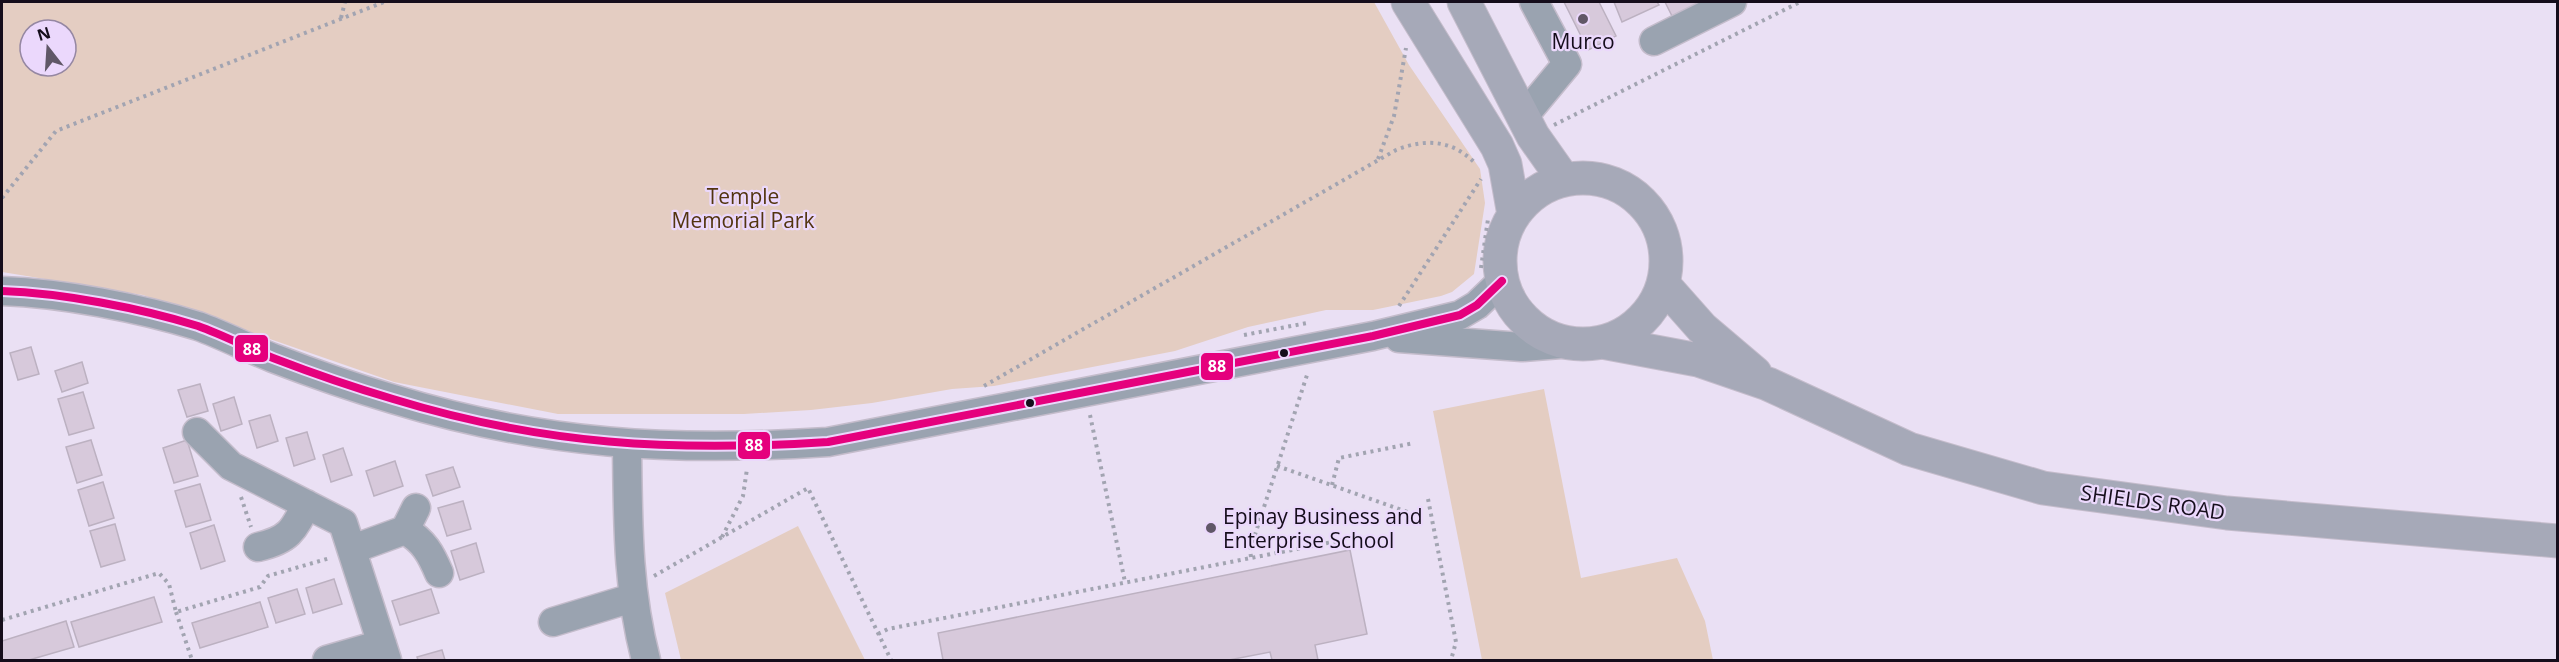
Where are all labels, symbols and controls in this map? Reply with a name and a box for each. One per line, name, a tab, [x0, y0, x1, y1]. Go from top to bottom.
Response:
marker: Murco	[1576, 12, 1590, 26]
north arrow	[18, 18, 78, 78]
text: N	[34, 21, 53, 46]
place label: Murco	[1551, 27, 1615, 55]
park label: Temple Memorial Park	[672, 182, 814, 234]
line badge: 88	[234, 334, 269, 363]
text: 88	[243, 338, 261, 360]
unlabelled marker	[1278, 347, 1290, 359]
line badge: 88	[1200, 352, 1234, 381]
text: 88	[1208, 355, 1226, 377]
unlabelled marker	[1024, 397, 1036, 409]
line badge: 88	[737, 431, 771, 460]
text: 88	[745, 434, 763, 456]
street label: SHIELDS ROAD	[2079, 478, 2227, 526]
place label: Epinay Business and Enterprise School	[1223, 502, 1423, 554]
marker: Epinay Business and Enterprise School	[1204, 521, 1218, 535]

